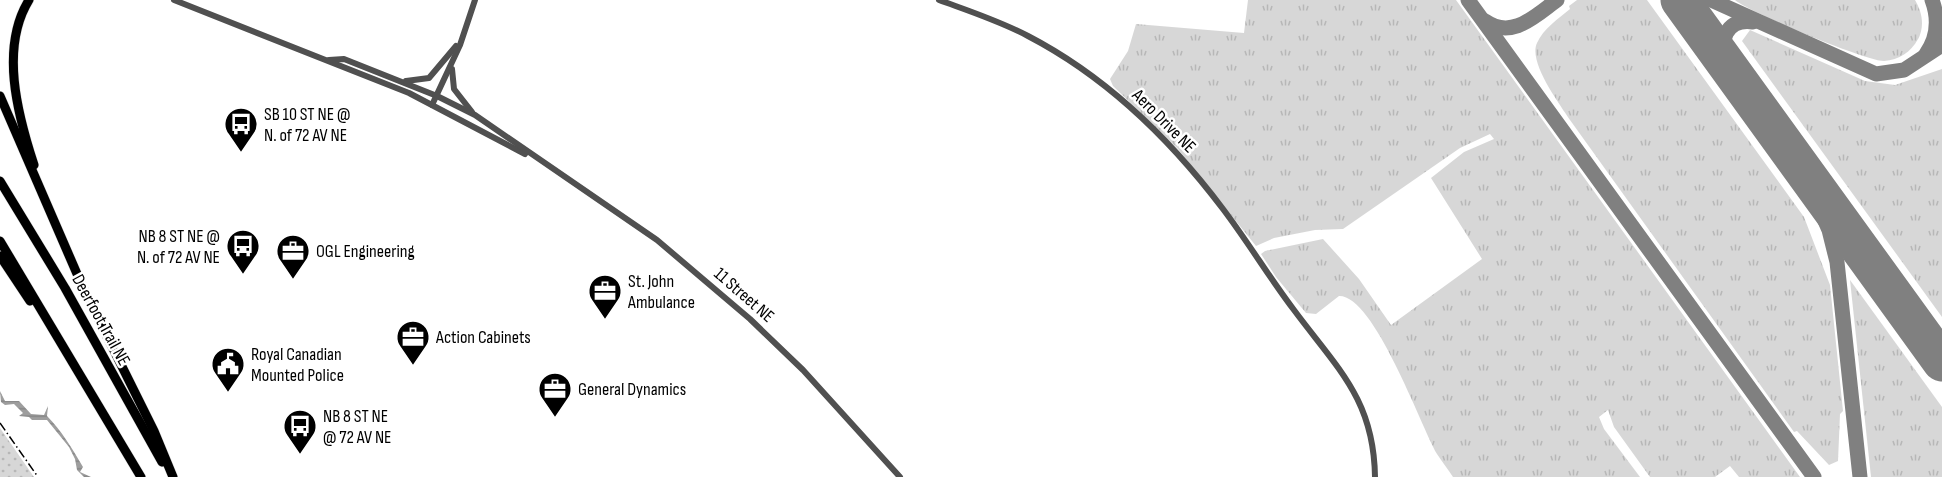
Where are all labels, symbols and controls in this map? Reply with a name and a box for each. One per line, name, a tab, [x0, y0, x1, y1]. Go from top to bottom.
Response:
street label: Aero Drive NE	[1127, 84, 1200, 157]
place label: SB 10 ST NE @ N. of 72 AV NE	[264, 104, 350, 146]
bus stop icon: SB 10 ST NE @ N. of 72 AV NE	[223, 106, 259, 153]
place label: NB 8 ST NE @ N. of 72 AV NE	[137, 226, 220, 268]
bus stop icon: NB 8 ST NE @ N. of 72 AV NE	[225, 228, 261, 275]
office icon: OGL Engineering	[275, 233, 311, 280]
place label: OGL Engineering	[316, 241, 415, 262]
street label: 11 Street NE	[710, 263, 778, 327]
street label: Deerfoot Trail NE	[67, 271, 135, 369]
place label: St. John Ambulance	[627, 271, 695, 313]
office icon: St. John Ambulance	[587, 273, 623, 320]
office icon: Action Cabinets	[395, 319, 431, 366]
place label: Action Cabinets	[435, 327, 531, 348]
place label: Royal Canadian Mounted Police	[251, 344, 344, 386]
public building icon: Royal Canadian Mounted Police	[210, 346, 246, 393]
office icon: General Dynamics	[537, 371, 573, 418]
place label: General Dynamics	[578, 379, 686, 400]
place label: NB 8 ST NE @ 72 AV NE	[323, 406, 392, 448]
bus stop icon: NB 8 ST NE @ 72 AV NE	[282, 408, 318, 455]

